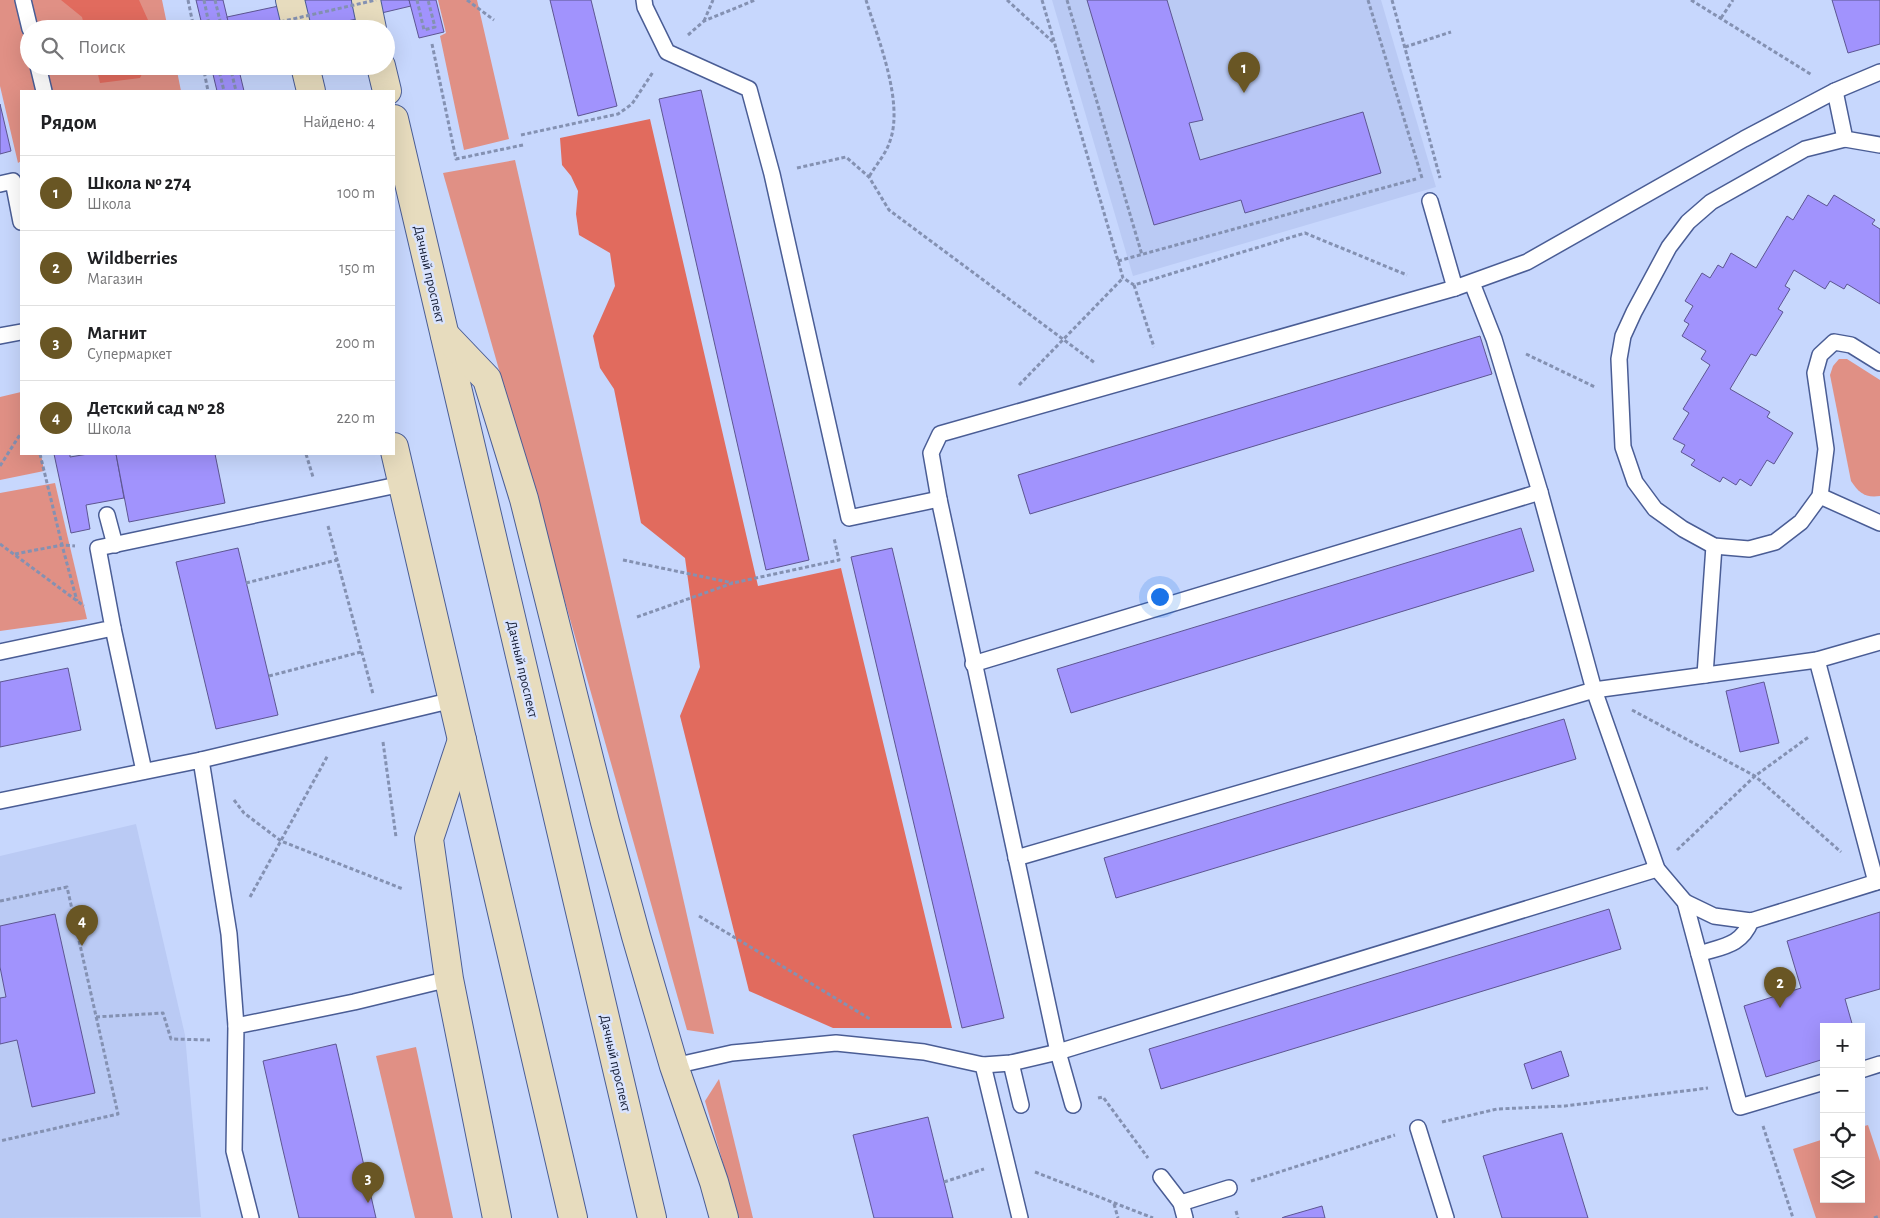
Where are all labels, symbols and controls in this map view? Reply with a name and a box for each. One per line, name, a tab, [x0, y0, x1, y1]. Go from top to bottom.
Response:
search box	[20, 20, 395, 75]
icon: search	[38, 34, 66, 62]
text: Поиск	[78, 38, 125, 57]
pin: 1	[1228, 52, 1260, 93]
text: Рядом	[40, 112, 97, 133]
text: Найдено: 4	[303, 114, 375, 130]
text: Школа № 274	[87, 174, 191, 193]
text: 1	[53, 185, 59, 201]
text: 100 m	[337, 185, 375, 201]
text: Школа	[87, 196, 131, 212]
street label: Дачный проспект	[411, 224, 447, 325]
text: Wildberries	[87, 249, 177, 268]
text: 2	[52, 260, 60, 276]
text: 150 m	[339, 260, 375, 276]
text: Магазин	[87, 271, 143, 287]
text: Магнит	[87, 324, 146, 343]
text: 3	[53, 335, 59, 351]
text: 200 m	[335, 335, 375, 351]
text: Супермаркет	[87, 346, 172, 362]
text: Детский сад № 28	[87, 399, 225, 418]
text: 4	[52, 410, 60, 426]
text: 220 m	[337, 410, 375, 426]
text: Школа	[87, 421, 131, 437]
your location	[1147, 584, 1173, 610]
street label: Дачный проспект	[504, 619, 540, 720]
pin: 4	[66, 905, 98, 946]
pin: 2	[1764, 967, 1796, 1008]
street label: Дачный проспект	[597, 1013, 633, 1114]
map controls	[1820, 1023, 1865, 1203]
button: +	[1820, 1023, 1865, 1068]
button: −	[1820, 1068, 1865, 1113]
button: locate	[1820, 1113, 1865, 1158]
button: layers	[1820, 1158, 1865, 1203]
pin: 3	[352, 1162, 384, 1203]

